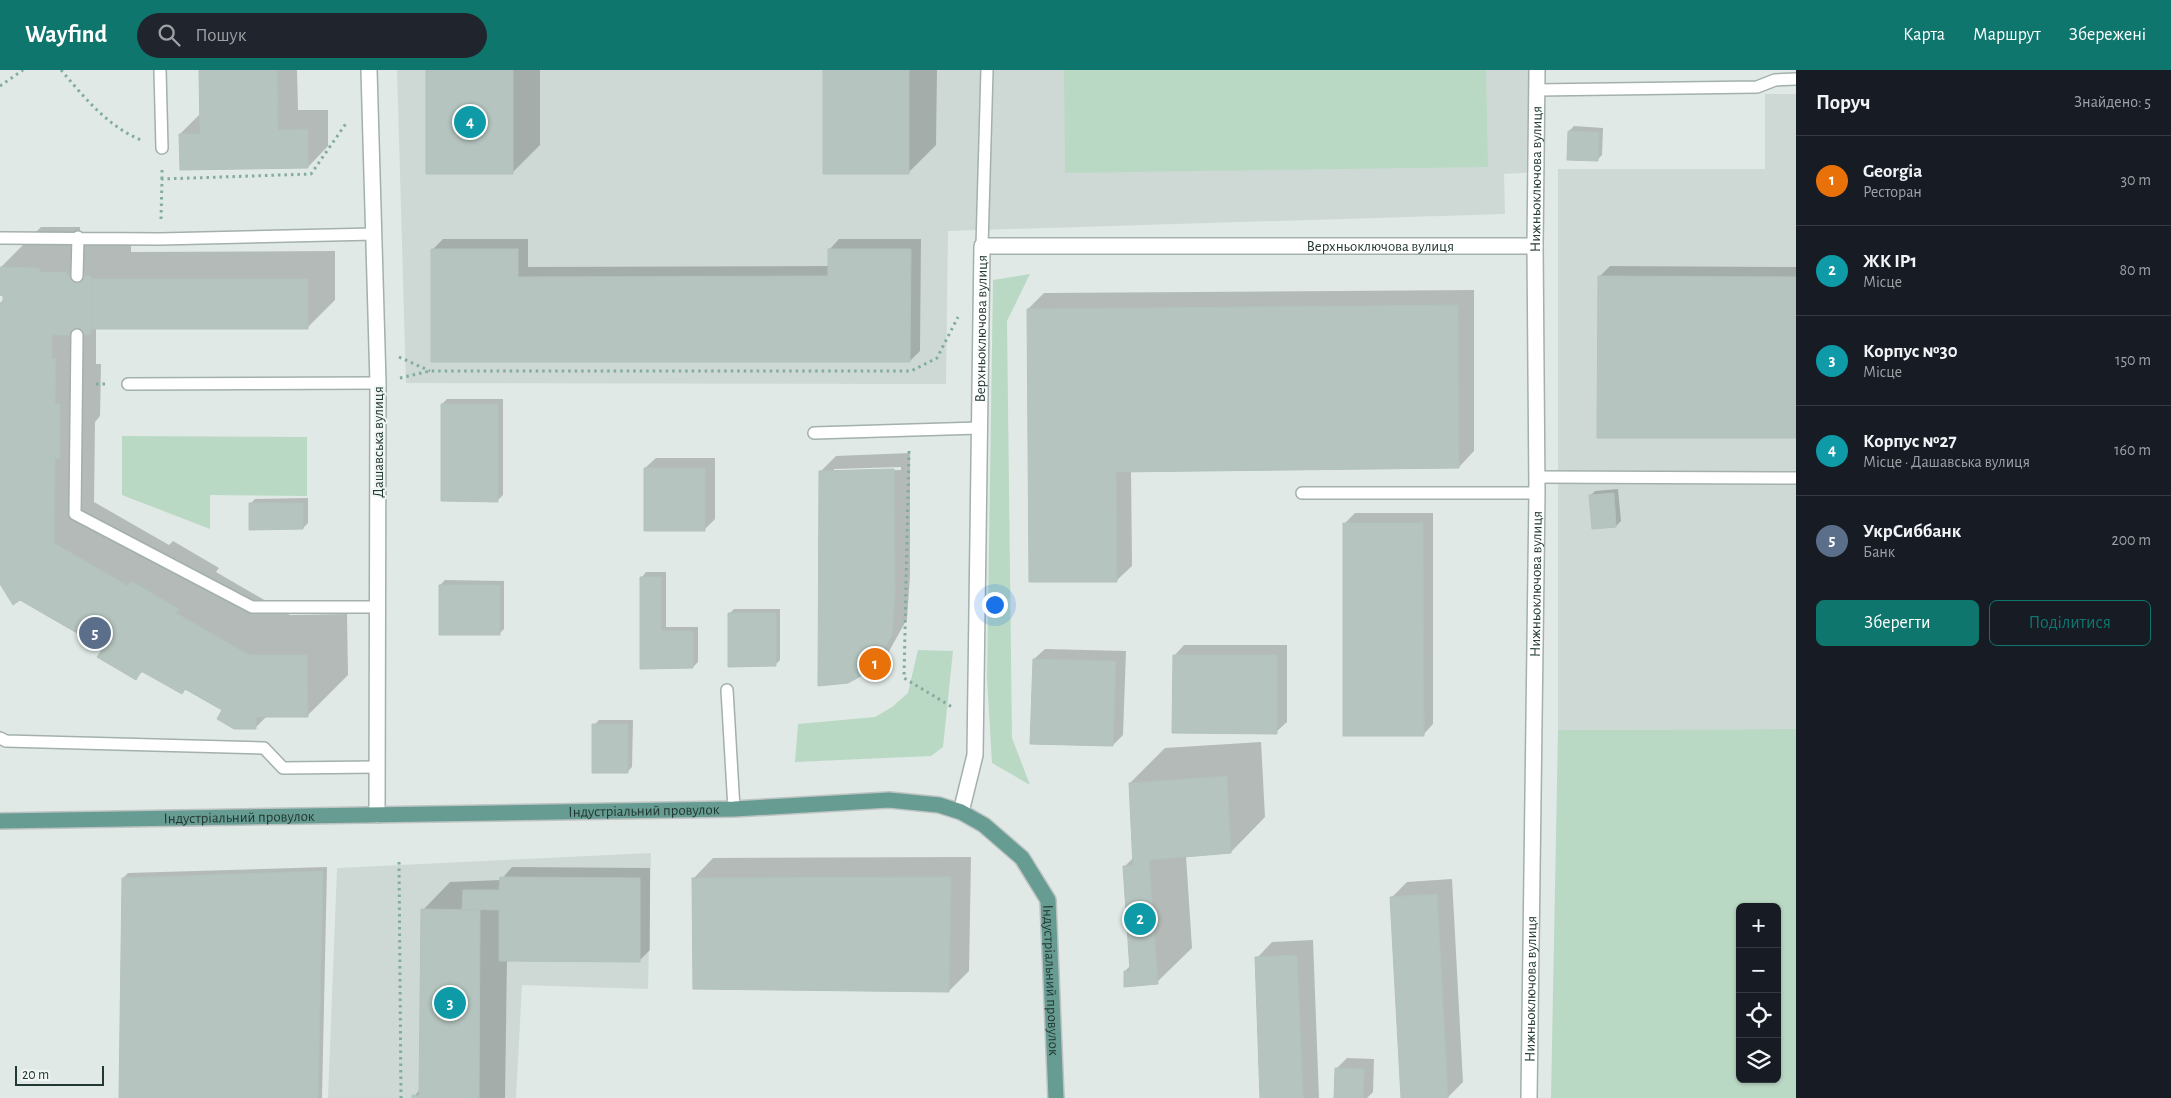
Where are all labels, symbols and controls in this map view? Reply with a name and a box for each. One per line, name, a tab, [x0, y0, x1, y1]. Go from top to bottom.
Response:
search box	[137, 13, 487, 58]
icon: search	[155, 21, 183, 49]
text: Wayfind	[25, 23, 107, 47]
text: Пошук	[195, 26, 246, 45]
text: Карта	[1903, 26, 1945, 44]
text: Маршрут	[1973, 26, 2041, 44]
text: Збережені	[2069, 26, 2146, 44]
text: Поруч	[1816, 92, 1870, 113]
text: Знайдено: 5	[2074, 94, 2151, 110]
pin: 4	[454, 103, 486, 141]
street label: Нижньоключова вулиця	[1528, 106, 1545, 252]
text: Georgia	[1863, 162, 1922, 181]
text: 1	[1829, 172, 1835, 188]
text: 30 m	[2121, 172, 2151, 188]
text: Ресторан	[1863, 184, 1922, 200]
street label: Верхньоключова вулиця	[1306, 239, 1454, 254]
text: ЖК IP1	[1863, 252, 1917, 271]
street label: Верхньоключова вулиця	[973, 255, 990, 403]
text: 2	[1828, 262, 1836, 278]
text: 80 m	[2120, 262, 2151, 278]
text: Місце	[1863, 274, 1902, 290]
text: Корпус №30	[1863, 342, 1958, 361]
text: 3	[1829, 352, 1835, 368]
text: 150 m	[2115, 352, 2151, 368]
text: Місце	[1863, 364, 1902, 380]
street label: Дашавська вулиця	[371, 386, 386, 498]
text: Корпус №27	[1863, 432, 1957, 451]
text: 4	[1828, 442, 1836, 458]
text: 160 m	[2114, 442, 2151, 458]
text: Місце · Дашавська вулиця	[1863, 454, 2030, 470]
street label: Нижньоключова вулиця	[1528, 511, 1545, 657]
text: УкрСиббанк	[1863, 522, 1961, 541]
text: 5	[1829, 532, 1835, 548]
text: 200 m	[2111, 532, 2151, 548]
text: Банк	[1863, 544, 1895, 560]
your location	[982, 592, 1008, 618]
button: Зберегти	[1816, 600, 1979, 646]
button: Поділитися	[1989, 600, 2151, 646]
pin: 5	[79, 614, 111, 652]
pin: 1	[859, 645, 891, 683]
street label: Індустріальний провулок	[568, 802, 720, 820]
street label: Індустріальний провулок	[163, 809, 315, 826]
pin: 2	[1124, 900, 1156, 938]
map controls	[1736, 903, 1781, 1083]
button: +	[1736, 903, 1781, 948]
street label: Індустріальний провулок	[1040, 904, 1061, 1056]
street label: Нижньоключова вулиця	[1522, 916, 1539, 1062]
button: −	[1736, 948, 1781, 993]
pin: 3	[434, 984, 466, 1022]
button: locate	[1736, 993, 1781, 1038]
button: layers	[1736, 1038, 1781, 1083]
scale bar	[15, 1063, 104, 1086]
text: 20 m	[22, 1068, 49, 1082]

